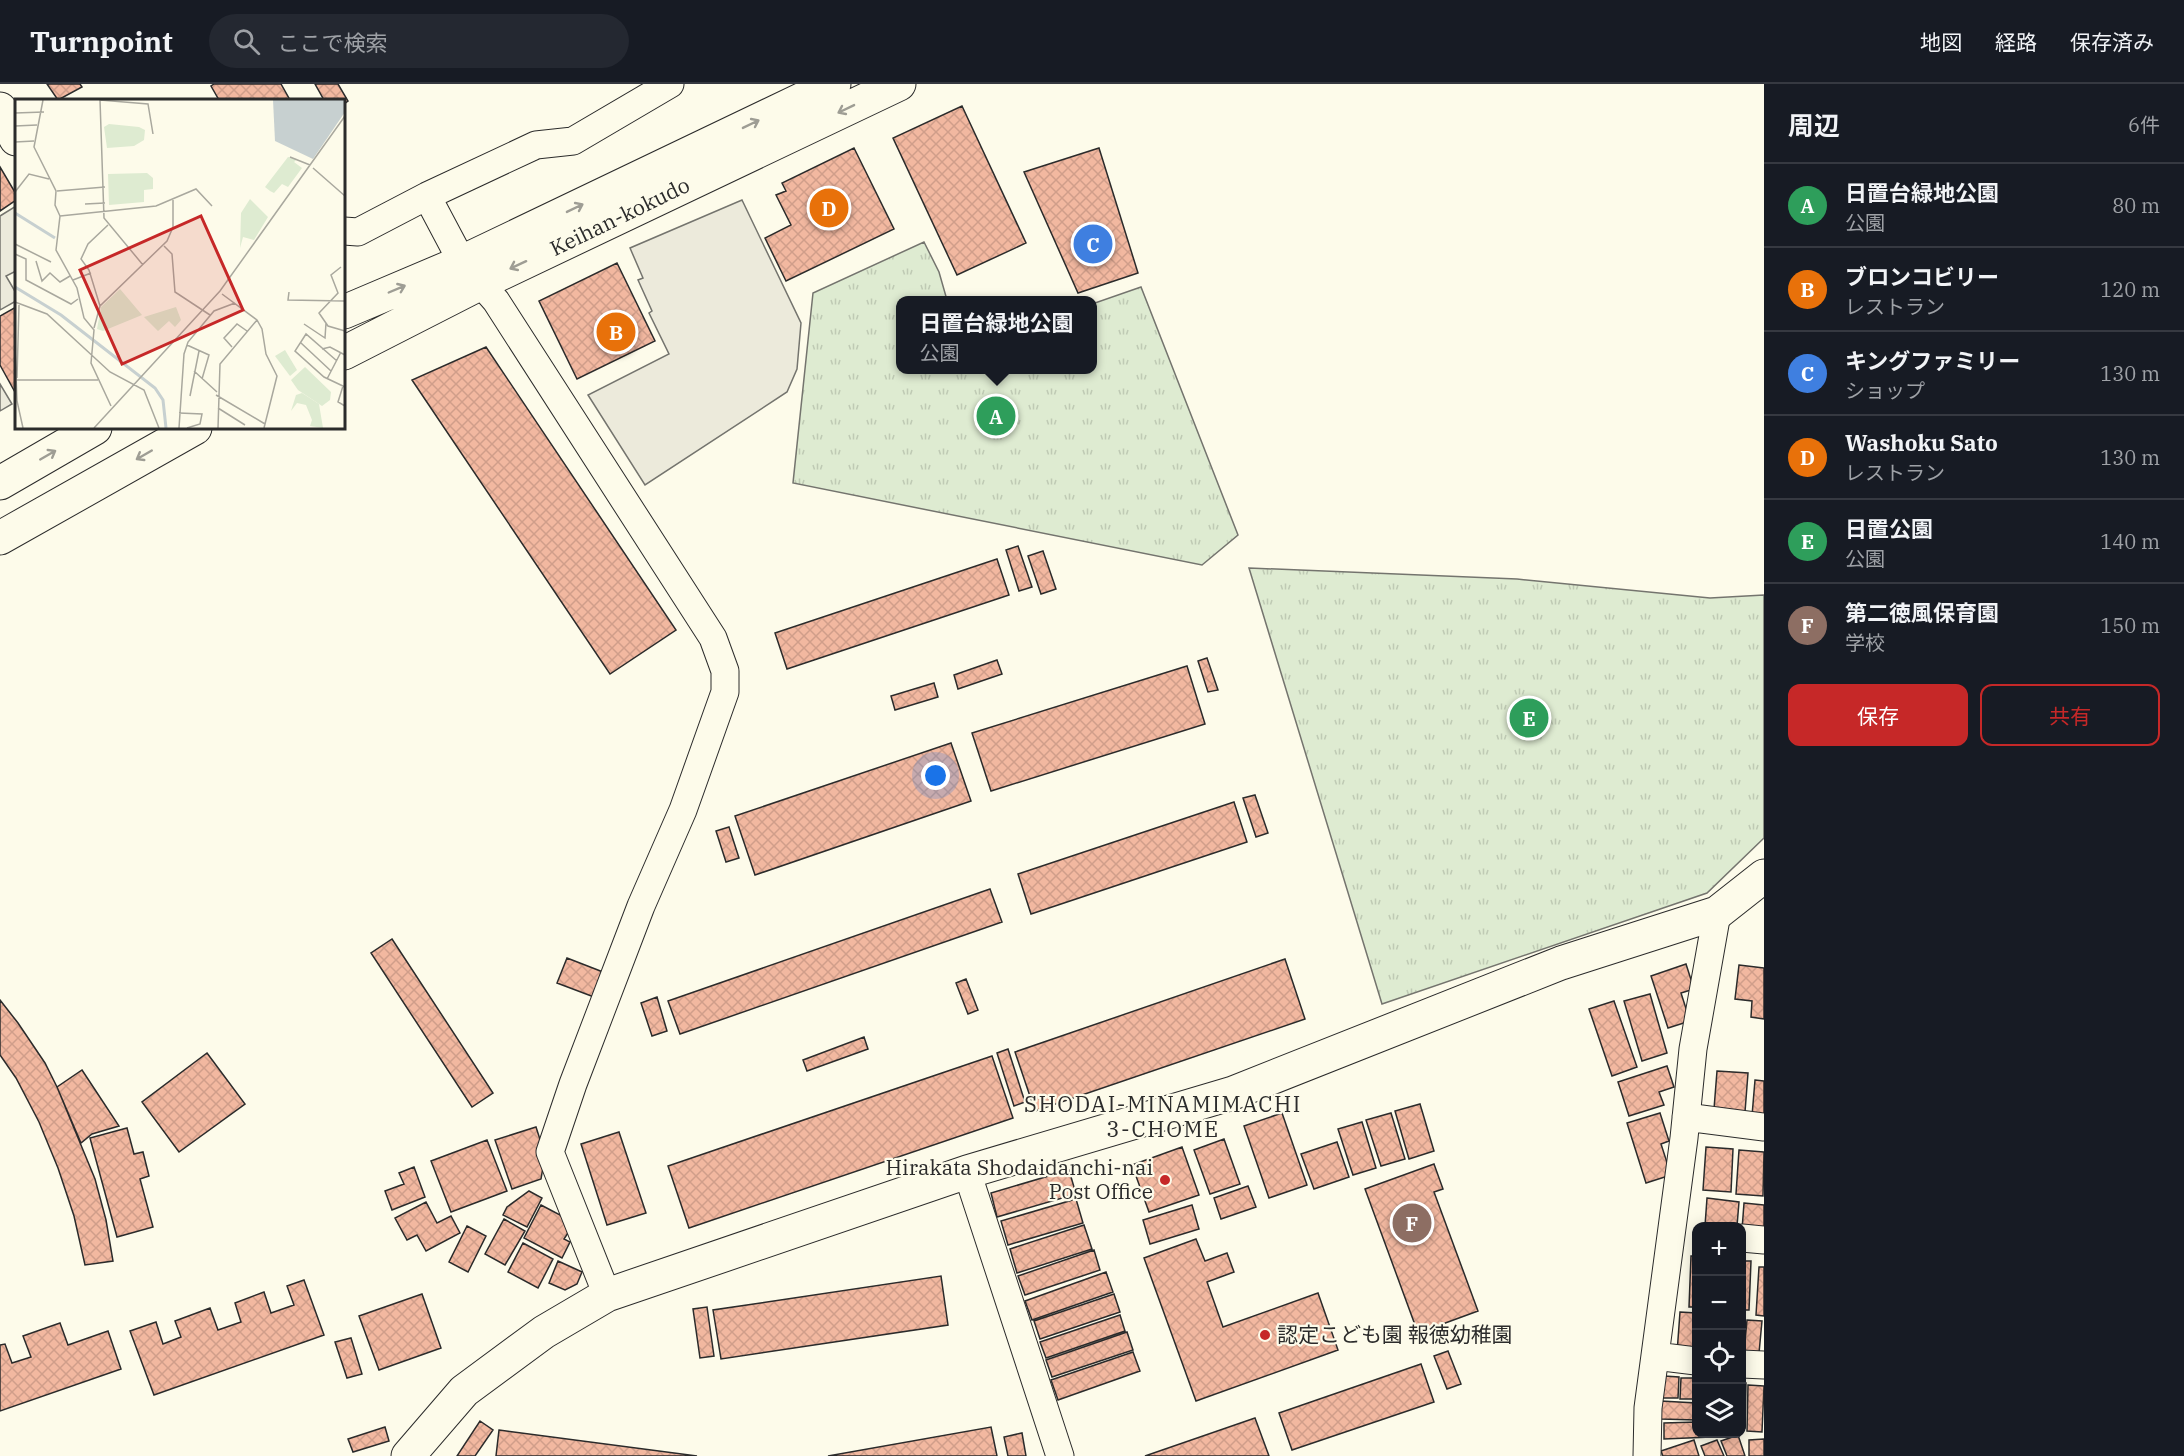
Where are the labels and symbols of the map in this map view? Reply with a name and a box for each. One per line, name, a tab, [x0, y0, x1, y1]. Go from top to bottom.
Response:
inset map	[15, 99, 345, 429]
one-way arrow	[837, 103, 855, 115]
one-way arrow	[741, 118, 759, 130]
street label: Keihan-kokudo	[545, 170, 694, 262]
pin: D	[810, 186, 848, 230]
one-way arrow	[565, 202, 583, 214]
pin: C	[1074, 222, 1112, 266]
one-way arrow	[510, 260, 528, 272]
one-way arrow	[388, 283, 406, 294]
pin: B	[596, 310, 636, 354]
pin: A	[976, 394, 1016, 438]
one-way arrow	[39, 449, 56, 461]
one-way arrow	[136, 450, 153, 462]
pin: E	[1510, 696, 1549, 740]
your location	[921, 761, 950, 790]
district label: SHODAI-MINAMIMACHI 3-CHOME	[1024, 1089, 1302, 1143]
place label: Hirakata Shodaidanchi-nai Post Office	[886, 1153, 1153, 1205]
marker: Hirakata Shodaidanchi-nai Post Office	[1158, 1173, 1172, 1187]
pin: F	[1392, 1200, 1432, 1246]
place label: 認定こども園 報徳幼稚園	[1277, 1320, 1513, 1348]
marker: 認定こども園 報徳幼稚園	[1258, 1328, 1272, 1342]

